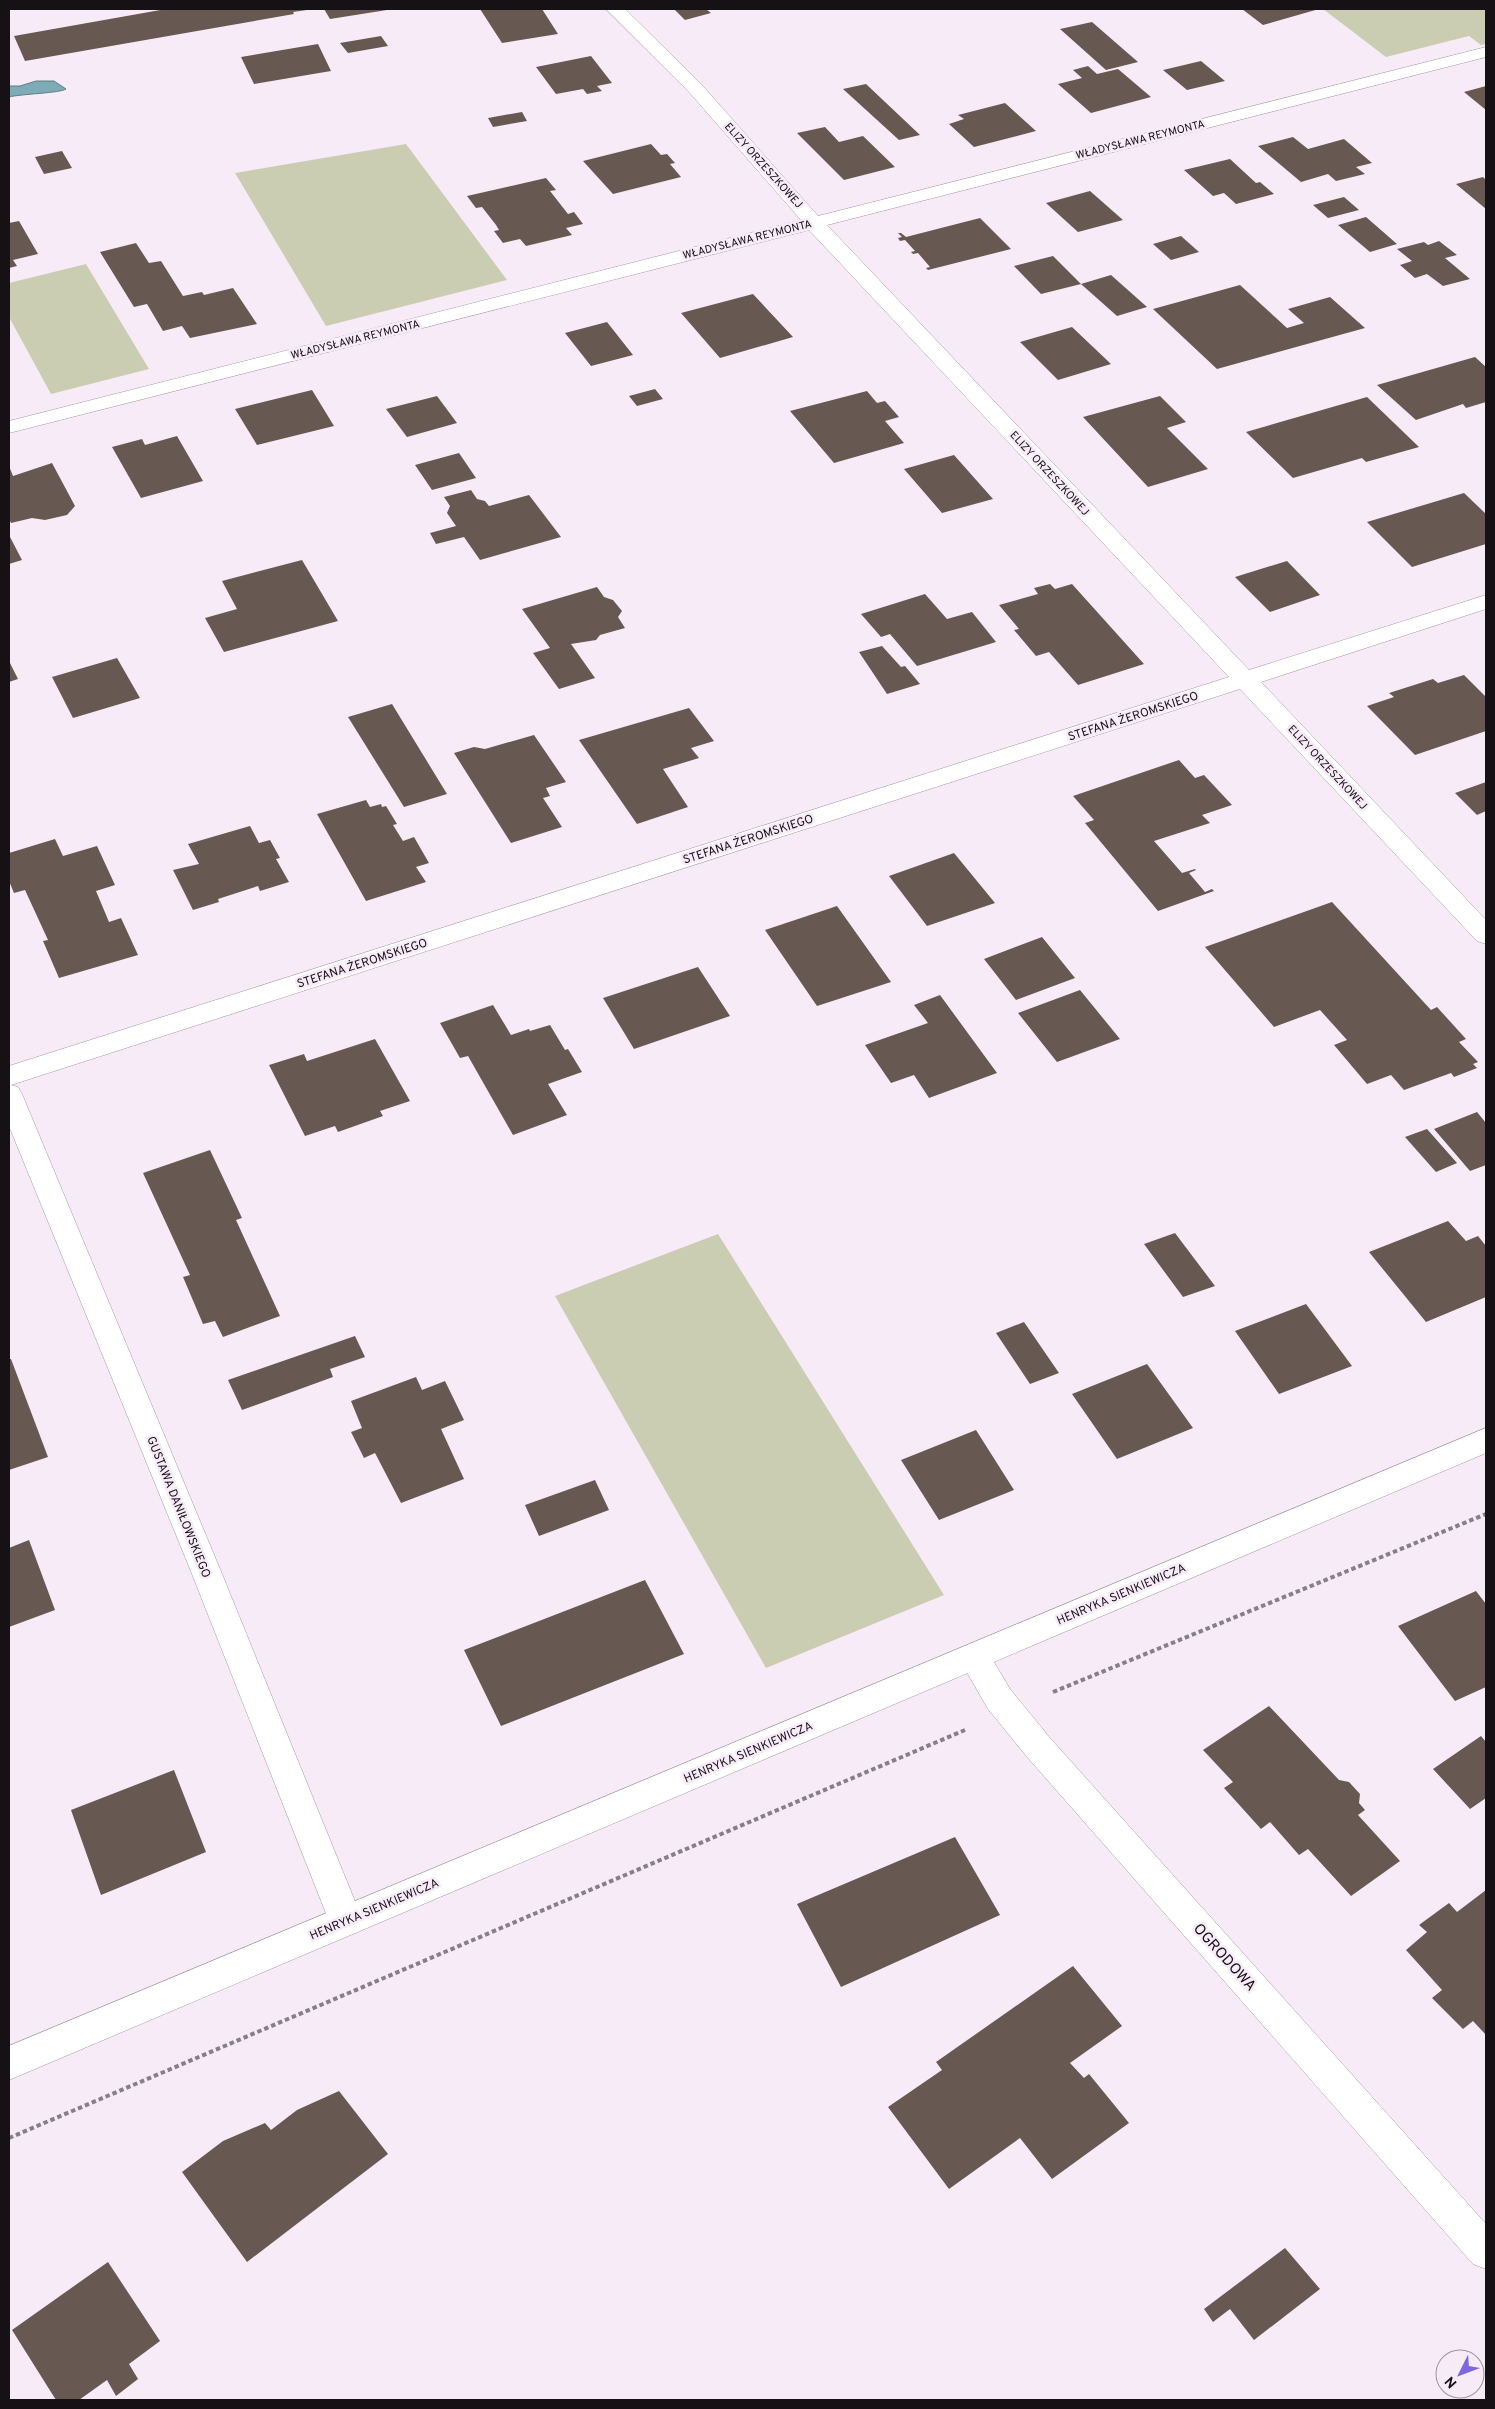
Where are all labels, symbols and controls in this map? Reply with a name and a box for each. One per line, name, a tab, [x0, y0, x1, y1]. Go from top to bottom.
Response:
street label: WŁADYSŁAWA REYMONTA	[1074, 117, 1206, 163]
street label: ELIZY ORZESZKOWEJ	[721, 120, 805, 211]
street label: WŁADYSŁAWA REYMONTA	[681, 217, 813, 263]
street label: WŁADYSŁAWA REYMONTA	[289, 317, 421, 363]
street label: ELIZY ORZESZKOWEJ	[1007, 429, 1092, 519]
street label: STEFANA ŻEROMSKIEGO	[1066, 688, 1201, 746]
street label: ELIZY ORZESZKOWEJ	[1285, 723, 1370, 813]
street label: STEFANA ŻEROMSKIEGO	[681, 811, 816, 869]
street label: STEFANA ŻEROMSKIEGO	[295, 935, 430, 993]
street label: GUSTAWA DANIŁOWSKIEGO	[142, 1434, 214, 1581]
street label: HENRYKA SIENKIEWICZA	[1054, 1560, 1188, 1629]
street label: HENRYKA SIENKIEWICZA	[681, 1718, 815, 1787]
street label: HENRYKA SIENKIEWICZA	[307, 1875, 441, 1944]
street label: OGRODOWA	[1188, 1920, 1259, 1996]
north arrow	[1435, 2349, 1485, 2399]
text: N	[1442, 2372, 1461, 2391]

